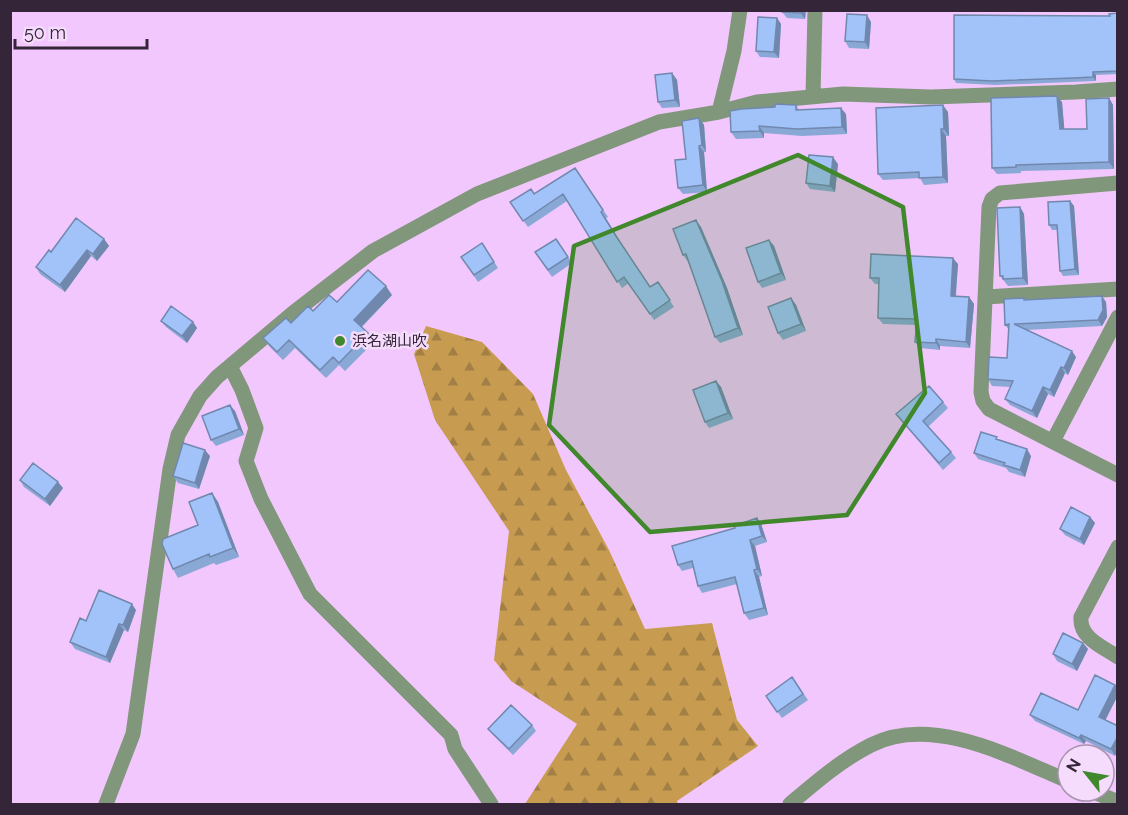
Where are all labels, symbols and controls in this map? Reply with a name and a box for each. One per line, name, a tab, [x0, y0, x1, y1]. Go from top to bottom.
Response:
scale bar	[15, 12, 147, 50]
text: 50 m	[24, 22, 66, 43]
place label: 浜名湖山吹	[352, 332, 427, 350]
marker: 浜名湖山吹	[333, 334, 347, 348]
north arrow	[1056, 743, 1116, 803]
text: N	[1062, 755, 1085, 776]

